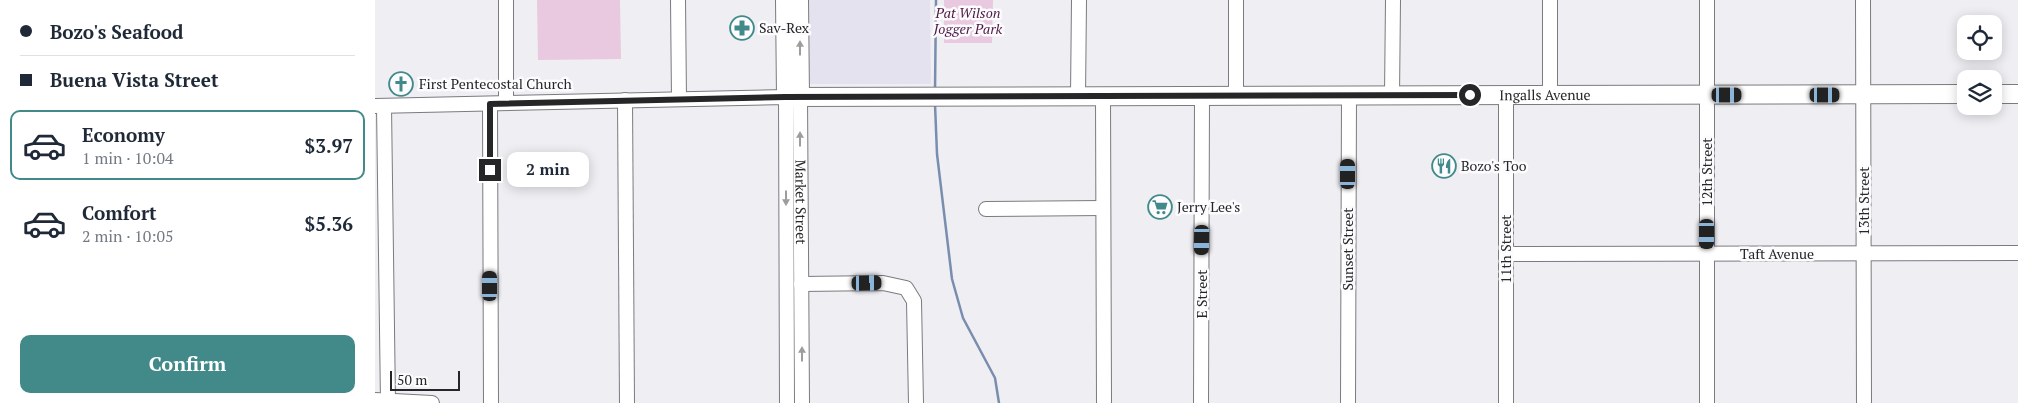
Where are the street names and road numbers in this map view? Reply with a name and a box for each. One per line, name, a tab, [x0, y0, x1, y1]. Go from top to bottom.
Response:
street label: Ingalls Avenue	[1499, 85, 1591, 104]
street label: 12th Street	[1697, 137, 1716, 207]
street label: Market Street	[791, 160, 811, 245]
street label: 13th Street	[1854, 166, 1873, 236]
street label: Sunset Street	[1338, 207, 1357, 290]
street label: 11th Street	[1496, 214, 1515, 284]
street label: Taft Avenue	[1740, 244, 1814, 263]
street label: E Street	[1192, 269, 1211, 318]

